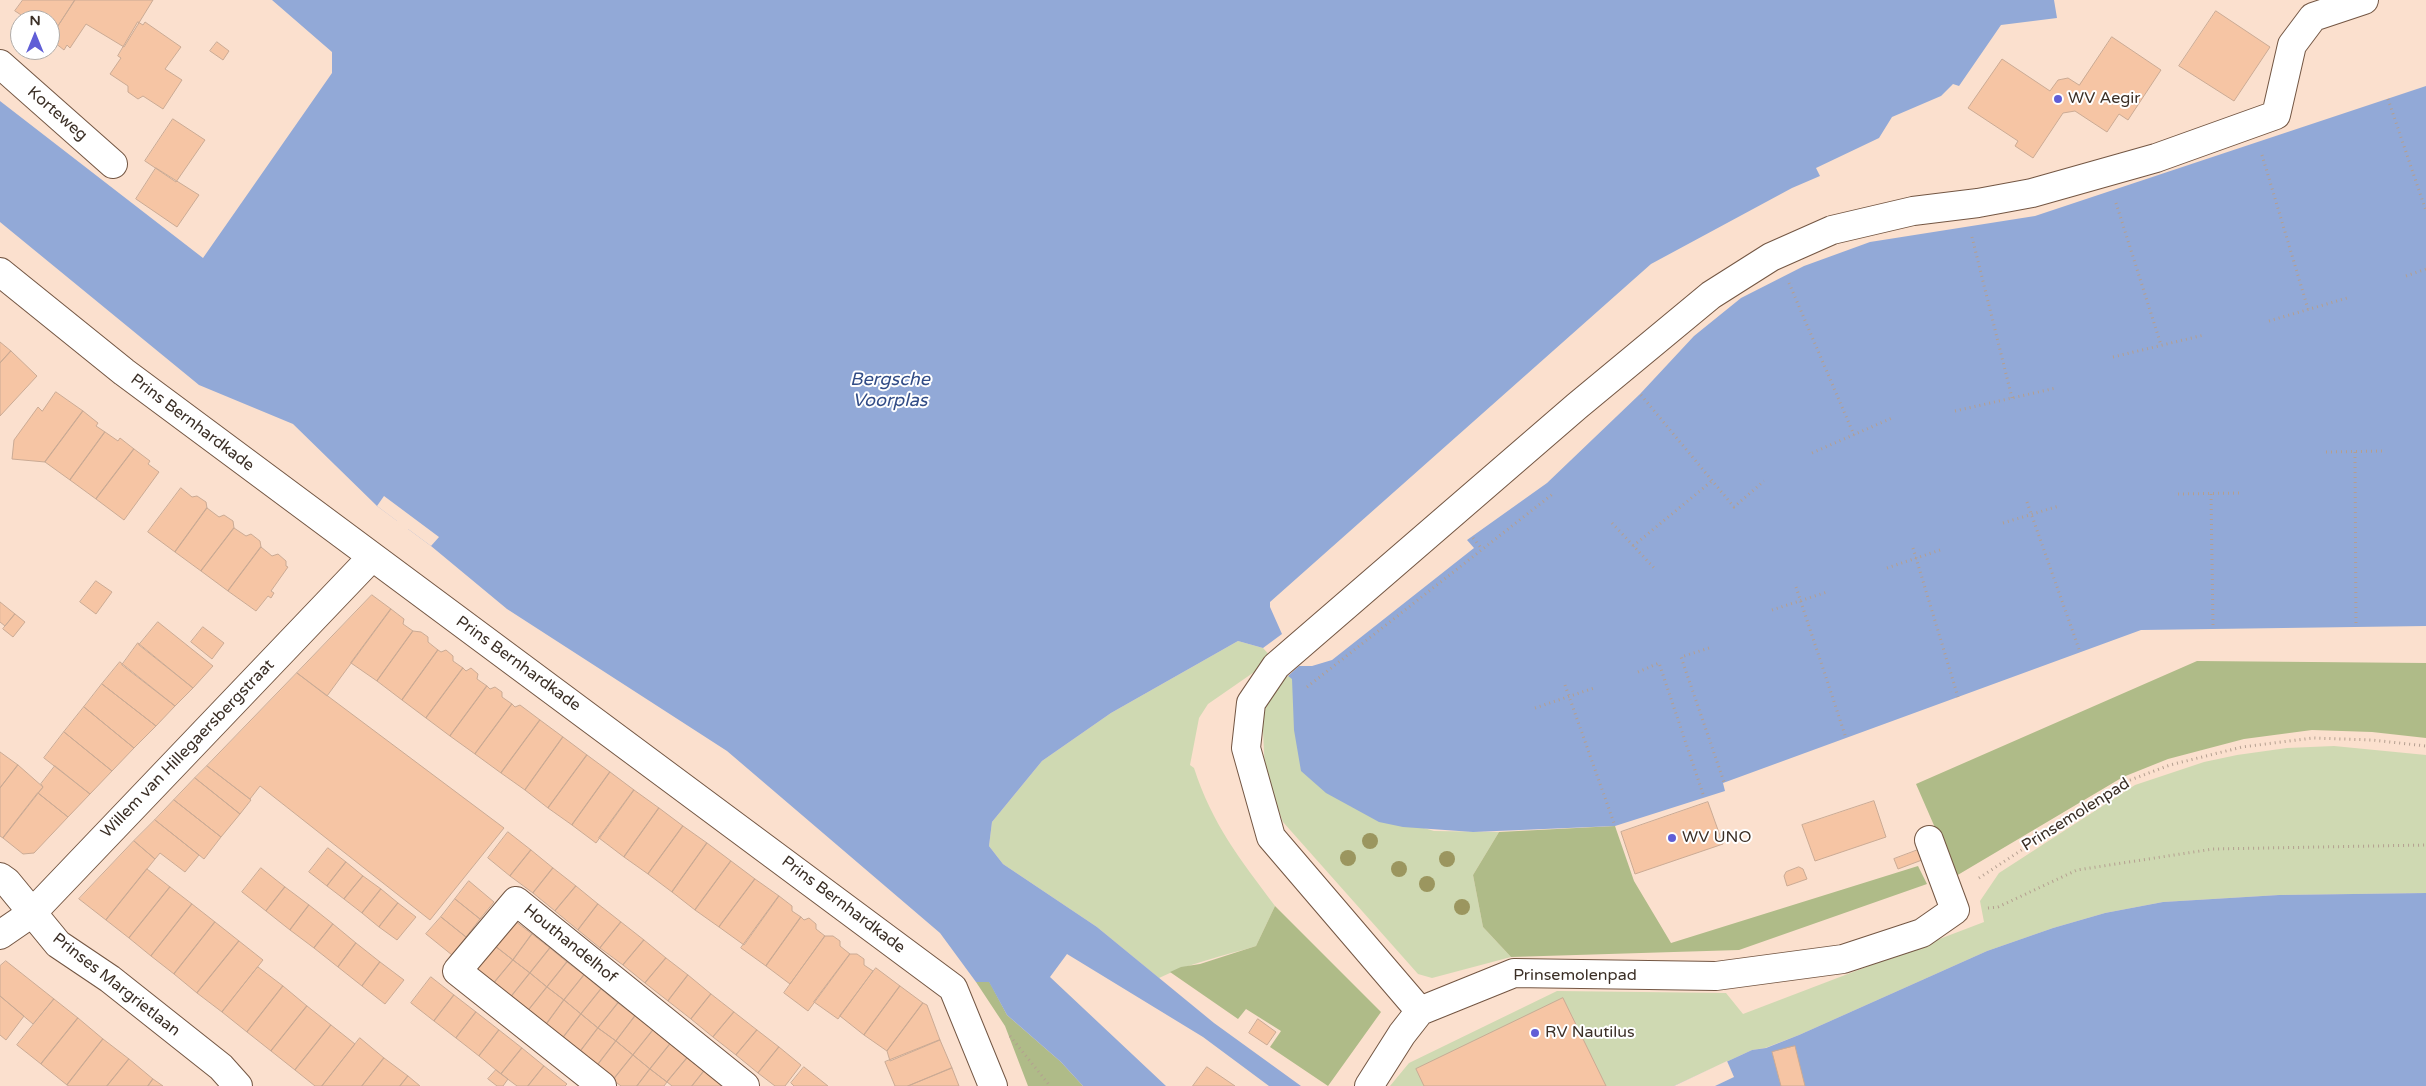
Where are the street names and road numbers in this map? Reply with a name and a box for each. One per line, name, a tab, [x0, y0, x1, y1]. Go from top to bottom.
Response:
street label: Korteweg	[23, 83, 91, 145]
street label: Prins Bernhardkade	[126, 370, 258, 476]
street label: Prins Bernhardkade	[452, 612, 584, 716]
street label: Willem van Hillegaersbergstraat	[97, 656, 279, 842]
street label: Prinsemolenpad	[2019, 774, 2133, 856]
street label: Prins Bernhardkade	[777, 852, 909, 958]
street label: Houthandelhof	[519, 900, 621, 988]
street label: Prinses Margrietlaan	[48, 929, 184, 1041]
street label: Prinsemolenpad	[1513, 966, 1637, 986]

